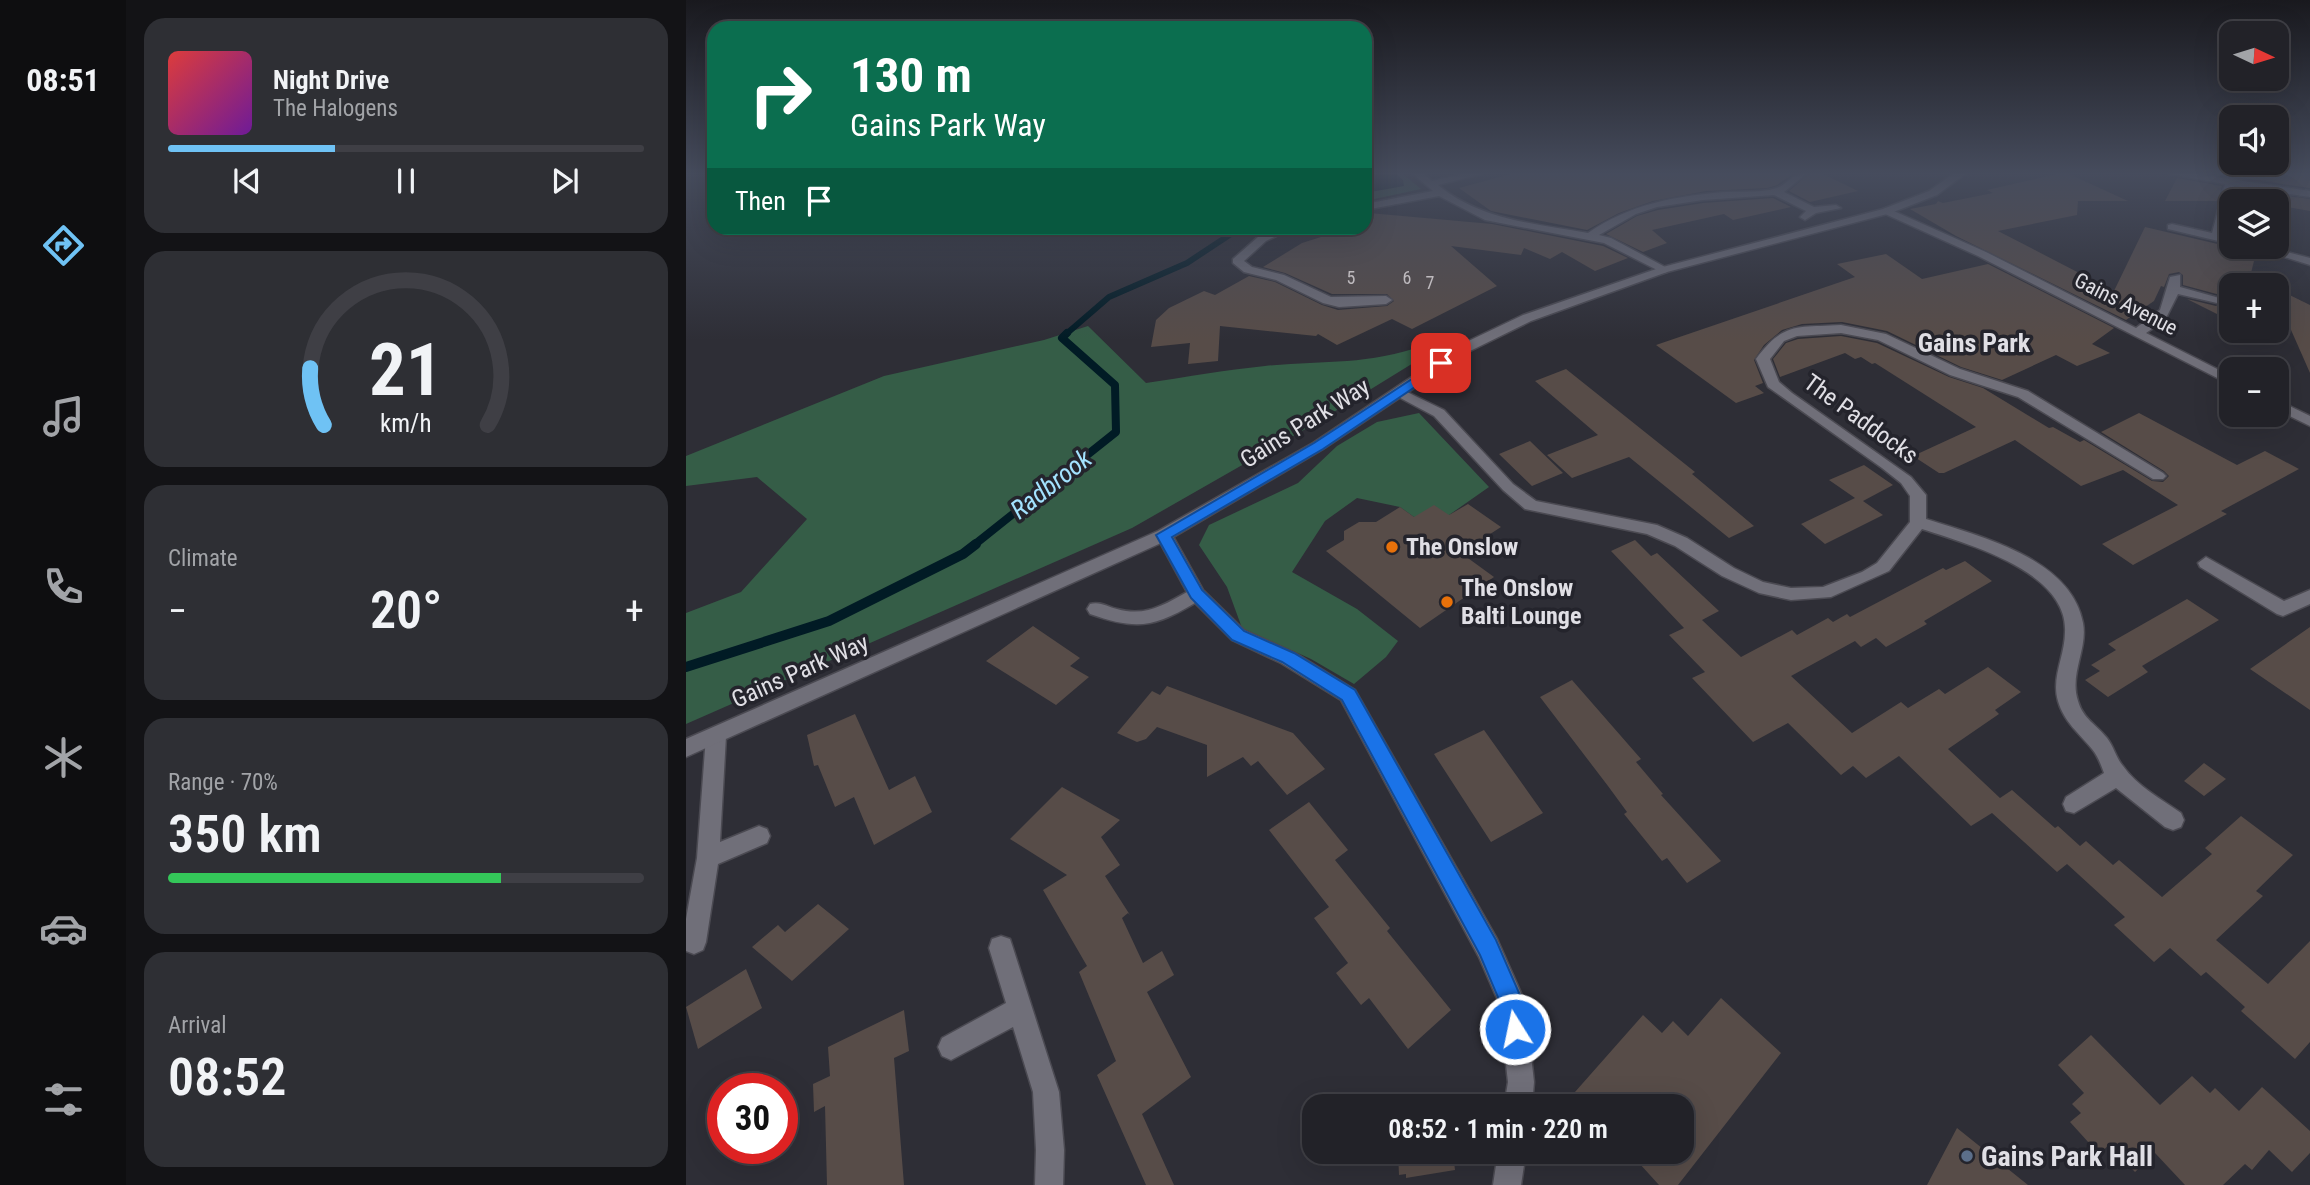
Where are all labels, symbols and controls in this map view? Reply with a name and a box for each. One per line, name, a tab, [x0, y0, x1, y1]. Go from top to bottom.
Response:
north arrow	[2219, 21, 2289, 91]
map controls	[2219, 21, 2289, 427]
text: 130 m	[850, 47, 972, 104]
icon: right	[735, 49, 826, 140]
text: 08:51	[26, 61, 100, 99]
text: Night Drive	[273, 65, 389, 95]
text: The Halogens	[273, 95, 398, 122]
button: sound	[2219, 105, 2289, 175]
text: Gains Park Way	[850, 106, 1046, 144]
icon: previous	[228, 162, 266, 200]
icon: pause	[387, 162, 425, 200]
icon: next	[546, 162, 584, 200]
icon: arrive	[800, 182, 838, 220]
text: Then	[735, 186, 786, 216]
button: layers	[2219, 189, 2289, 259]
icon: directions	[39, 221, 88, 270]
house number: 5	[1347, 267, 1356, 288]
house number: 6	[1403, 267, 1411, 288]
street label: Gains Avenue	[2071, 268, 2182, 340]
house number: 7	[1426, 272, 1435, 293]
button: +	[2219, 273, 2289, 343]
text: 21	[369, 328, 443, 414]
district label: Gains Park	[1918, 328, 2031, 358]
pin	[1411, 333, 1471, 393]
icon: arrive	[1422, 344, 1460, 382]
button: −	[2219, 357, 2289, 427]
street label: The Paddocks	[1798, 368, 1924, 470]
street label: Gains Park Way	[1235, 372, 1375, 474]
icon: music	[39, 392, 88, 441]
text: km/h	[380, 409, 432, 438]
water label: Radbrook	[1005, 443, 1098, 525]
place label: The Onslow	[1406, 533, 1518, 561]
marker: The Onslow	[1384, 539, 1400, 555]
text: Climate	[168, 545, 238, 572]
icon: phone	[39, 562, 88, 611]
place label: The Onslow Balti Lounge	[1461, 574, 1581, 630]
text: 20°	[370, 580, 442, 641]
text: −	[168, 589, 187, 633]
text: +	[625, 589, 644, 633]
marker: The Onslow Balti Lounge	[1439, 594, 1455, 610]
street label: Gains Park Way	[727, 628, 873, 714]
icon: climate	[39, 733, 88, 782]
text: Range · 70%	[168, 769, 278, 796]
text: 350 km	[168, 804, 322, 865]
icon: car	[39, 904, 88, 953]
position arrow	[1478, 992, 1552, 1066]
text: Arrival	[168, 1012, 227, 1039]
text: 08:52	[168, 1047, 286, 1108]
speed limit sign: 30	[707, 1073, 798, 1164]
icon: filters	[39, 1075, 88, 1124]
text: 08:52 · 1 min · 220 m	[1388, 1114, 1608, 1144]
place label: Gains Park Hall	[1981, 1140, 2153, 1173]
marker: Gains Park Hall	[1959, 1148, 1975, 1164]

